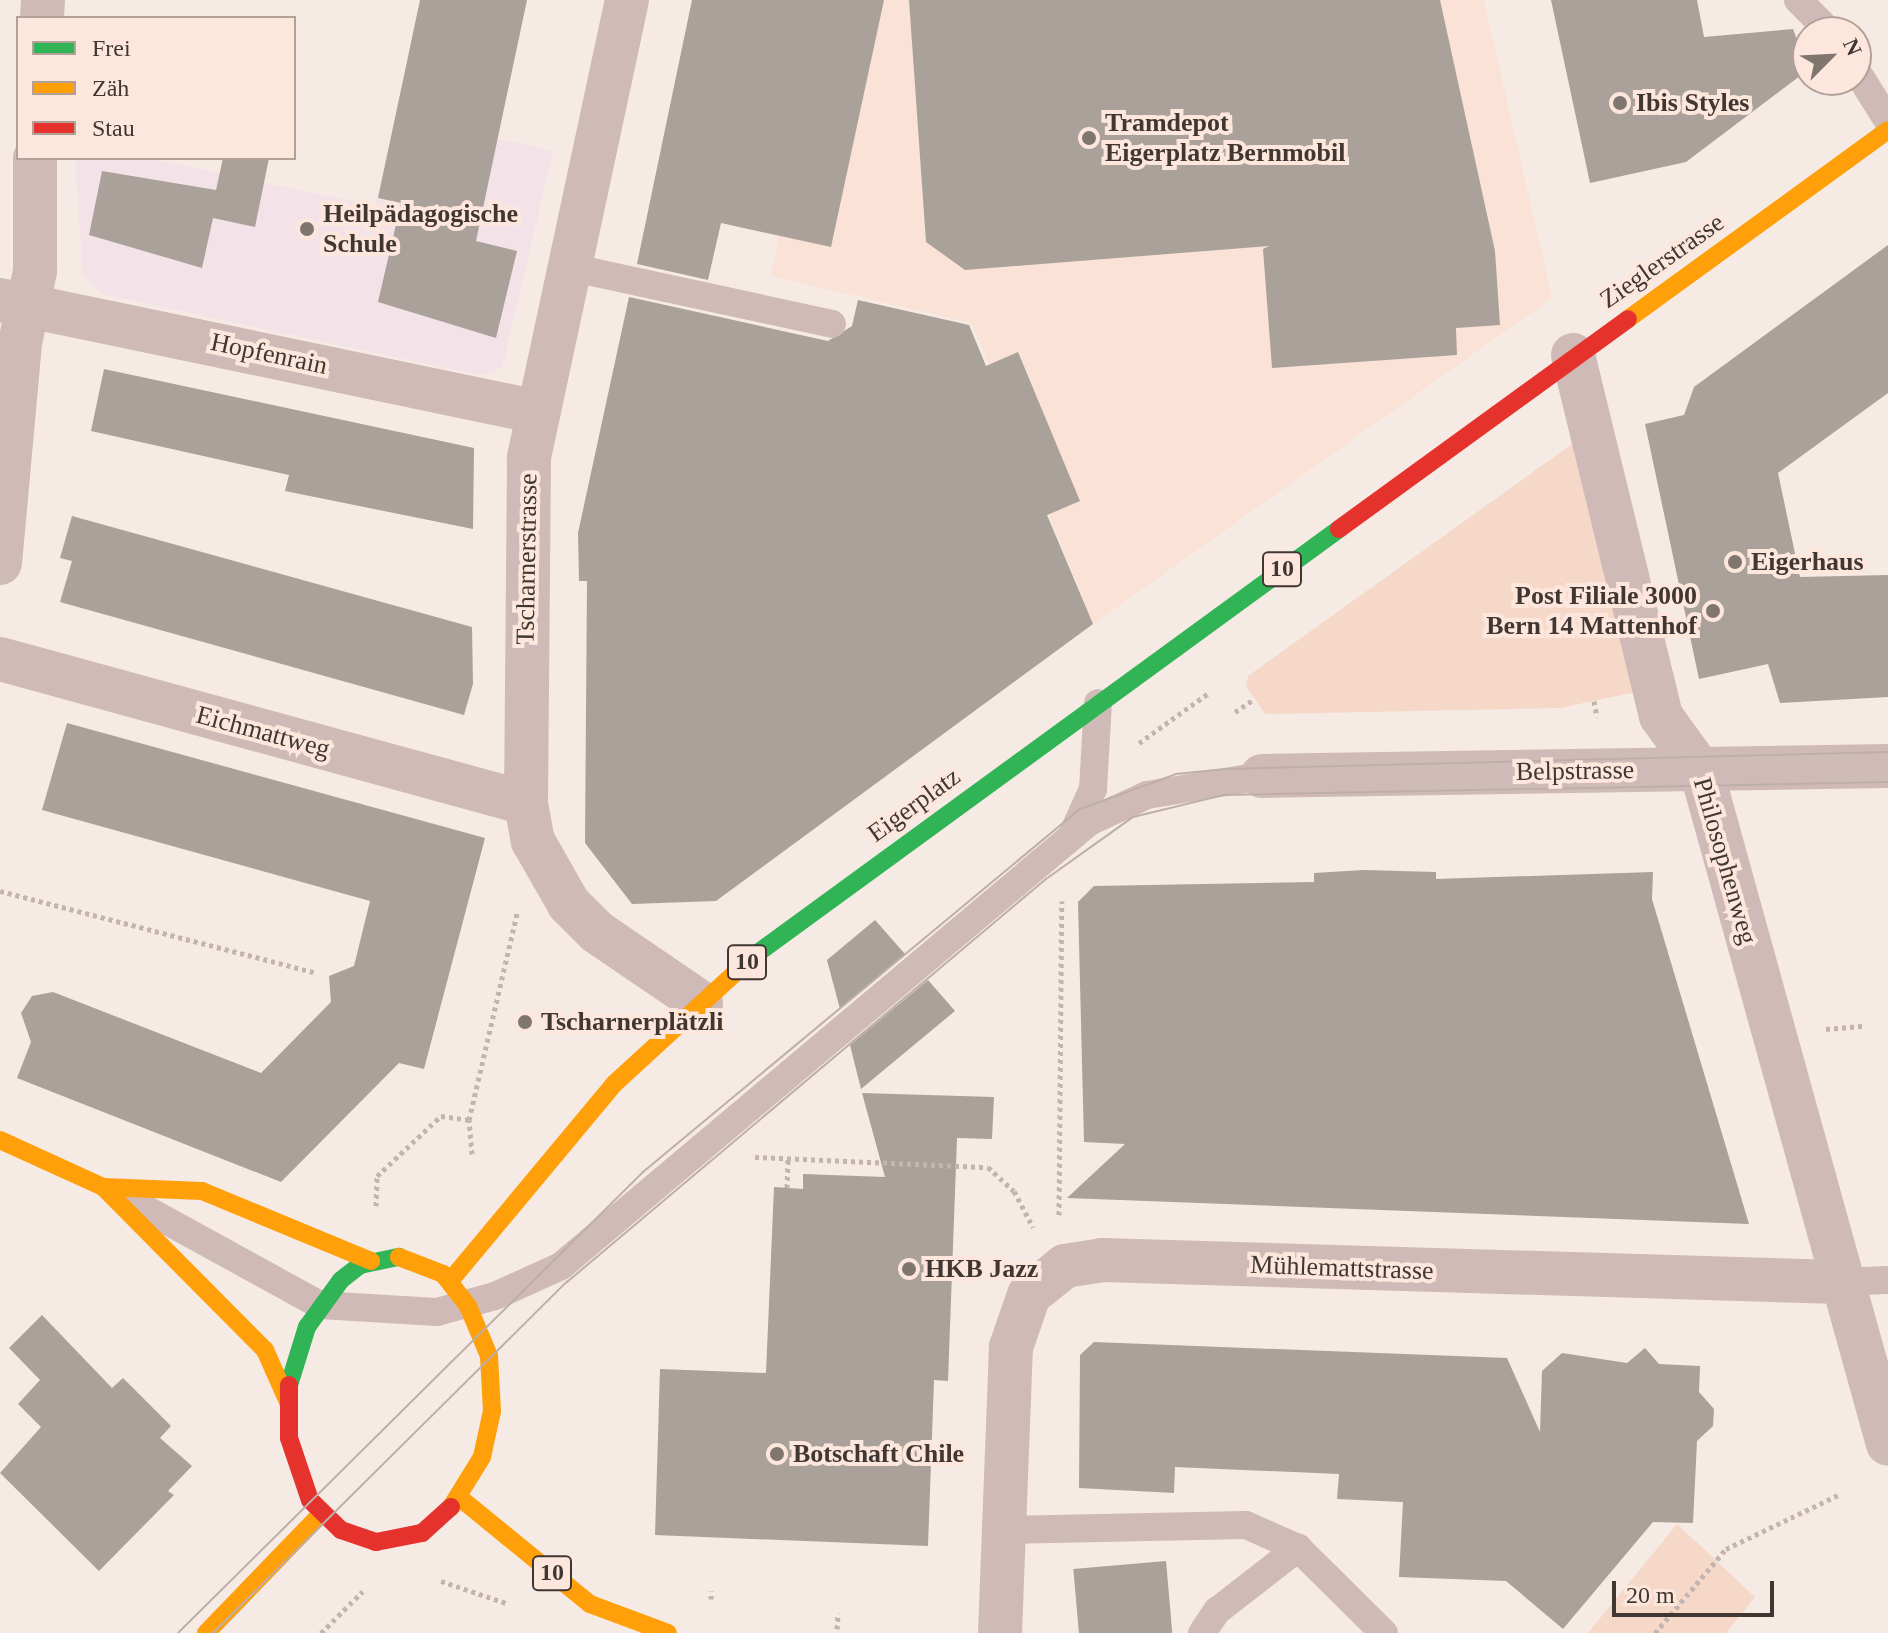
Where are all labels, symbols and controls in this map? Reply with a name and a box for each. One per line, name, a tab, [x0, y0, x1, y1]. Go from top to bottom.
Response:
legend	[16, 16, 296, 160]
north arrow	[1792, 16, 1872, 96]
text: N	[1838, 34, 1867, 59]
text: Frei	[92, 35, 131, 61]
text: Zäh	[92, 75, 129, 101]
place label: Ibis Styles	[1636, 87, 1749, 119]
marker: Ibis Styles	[1611, 94, 1629, 112]
place label: Tramdepot Eigerplatz Bernmobil	[1105, 107, 1345, 168]
text: Stau	[92, 115, 135, 141]
marker: Tramdepot Eigerplatz Bernmobil	[1080, 129, 1098, 147]
place label: Heilpädagogische Schule	[323, 198, 518, 260]
street label: Zieglerstrasse	[1594, 207, 1730, 315]
marker: Heilpädagogische Schule	[298, 220, 316, 238]
street label: Hopfenrain	[208, 326, 330, 382]
street label: Tscharnerstrasse	[510, 473, 544, 645]
place label: Eigerhaus	[1751, 546, 1864, 578]
road number: 10	[1262, 549, 1302, 589]
marker: Eigerhaus	[1726, 553, 1744, 571]
place label: Post Filiale 3000 Bern 14 Mattenhof	[1486, 580, 1697, 642]
marker: Post Filiale 3000 Bern 14 Mattenhof	[1704, 602, 1722, 620]
street label: Eichmattweg	[193, 699, 333, 765]
street label: Belpstrasse	[1516, 754, 1634, 788]
street label: Eigerplatz	[862, 761, 966, 849]
street label: Philosophenweg	[1686, 774, 1764, 948]
road number: 10	[727, 942, 767, 982]
place label: Tscharnerplätzli	[541, 1006, 723, 1038]
marker: Tscharnerplätzli	[516, 1013, 534, 1031]
street label: Mühlemattstrasse	[1250, 1249, 1434, 1287]
place label: HKB Jazz	[925, 1253, 1038, 1285]
marker: HKB Jazz	[900, 1260, 918, 1278]
place label: Botschaft Chile	[793, 1438, 964, 1470]
marker: Botschaft Chile	[768, 1445, 786, 1463]
road number: 10	[532, 1553, 572, 1593]
scale bar	[1616, 1565, 1778, 1615]
text: 20 m	[1626, 1582, 1675, 1608]

